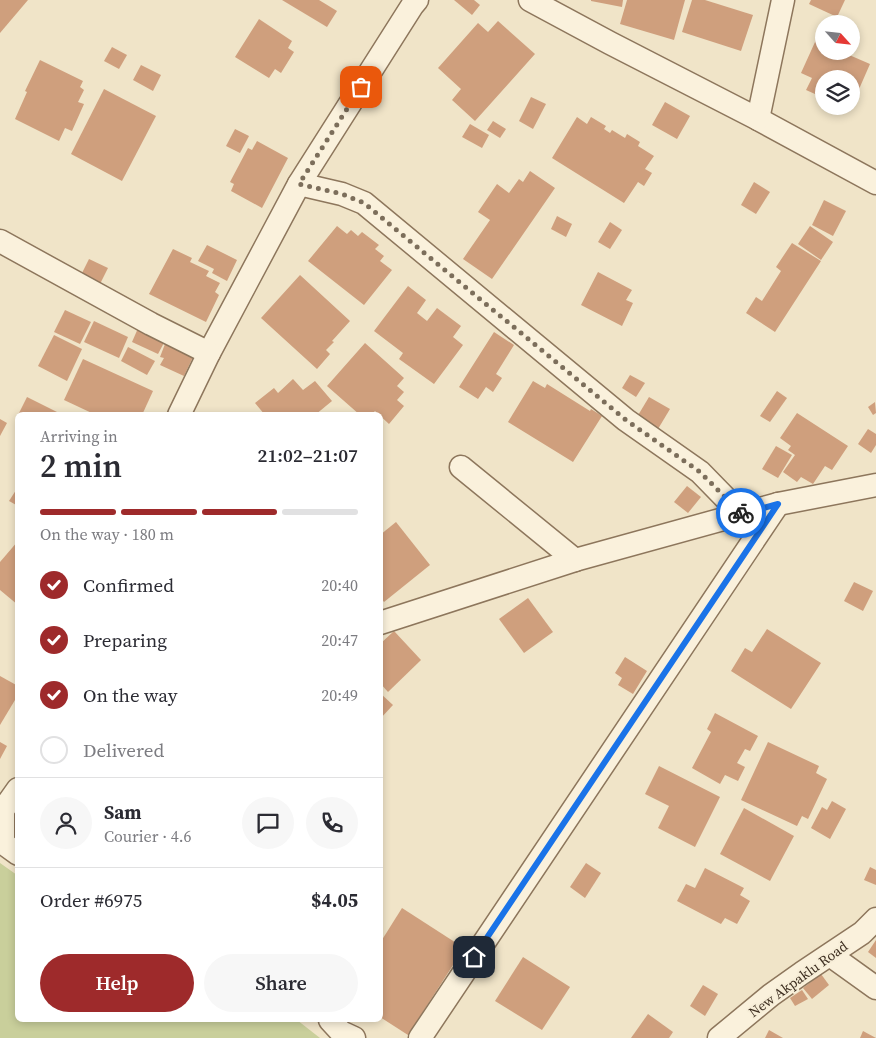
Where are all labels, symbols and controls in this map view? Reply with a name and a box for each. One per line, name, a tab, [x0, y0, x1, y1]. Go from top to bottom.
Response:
north arrow	[815, 15, 860, 60]
map controls	[815, 15, 860, 115]
pin	[340, 66, 382, 108]
button: layers	[815, 70, 860, 115]
icon: bag	[347, 73, 375, 101]
text: Arriving in	[40, 425, 118, 447]
text: 21:02–21:07	[258, 442, 358, 468]
text: 2 min	[40, 444, 122, 488]
courier	[716, 488, 766, 538]
icon: bike	[727, 499, 755, 527]
text: On the way · 180 m	[40, 523, 174, 545]
icon: check	[40, 571, 68, 599]
text: Confirmed	[83, 572, 174, 598]
text: 20:40	[321, 574, 358, 596]
icon: check	[40, 626, 68, 654]
text: Preparing	[83, 627, 167, 653]
text: 20:47	[321, 629, 358, 651]
icon: check	[40, 681, 68, 709]
text: On the way	[83, 682, 178, 708]
text: 20:49	[321, 684, 358, 706]
text: Delivered	[83, 737, 164, 763]
button: person	[40, 797, 92, 849]
button: chat	[242, 797, 294, 849]
button: phone	[306, 797, 358, 849]
text: Sam	[104, 799, 142, 825]
text: Courier · 4.6	[104, 825, 192, 847]
text: Order #6975	[40, 887, 142, 913]
text: $4.05	[311, 887, 358, 913]
pin	[453, 936, 495, 978]
street label: New Akpaklu Road	[744, 936, 852, 1022]
icon: home	[460, 943, 488, 971]
button: Help	[40, 954, 194, 1012]
button: Share	[204, 954, 358, 1012]

